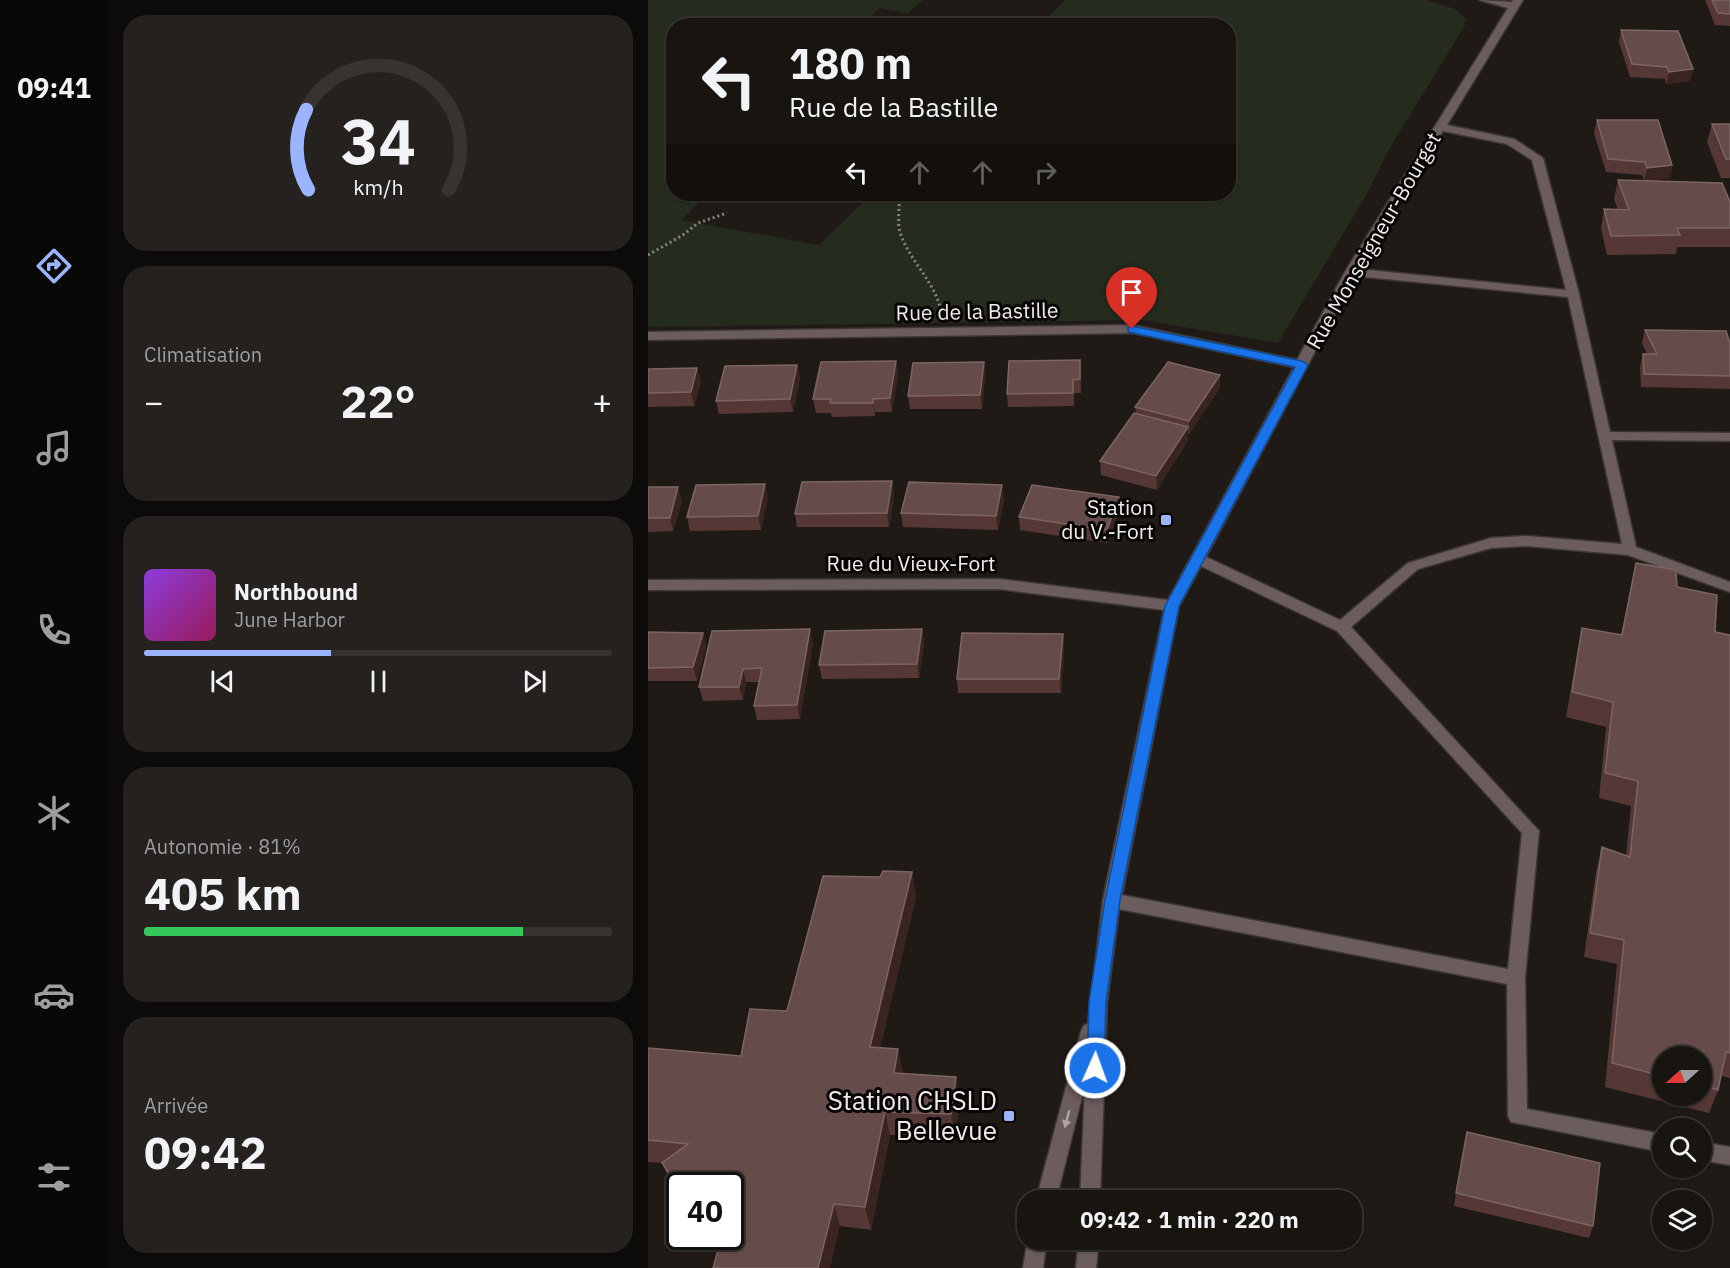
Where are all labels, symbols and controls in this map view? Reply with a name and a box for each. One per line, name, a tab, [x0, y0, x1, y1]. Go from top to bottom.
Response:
text: 180 m	[789, 36, 912, 91]
icon: left	[690, 42, 768, 120]
text: 09:41	[17, 70, 91, 105]
text: Rue de la Bastille	[789, 89, 998, 124]
text: 34	[341, 100, 415, 181]
street label: Rue Monseigneur-Bourget	[1299, 127, 1447, 354]
icon: left	[840, 156, 873, 189]
icon: ahead	[903, 156, 936, 189]
icon: ahead	[966, 156, 999, 189]
icon: right	[1029, 156, 1062, 189]
text: km/h	[353, 173, 403, 201]
icon: directions	[33, 245, 75, 287]
pin	[1106, 267, 1157, 329]
icon: arrive	[1115, 276, 1148, 309]
street label: Rue de la Bastille	[895, 296, 1059, 326]
text: Climatisation	[144, 341, 262, 368]
text: 22°	[340, 372, 416, 430]
text: −	[144, 380, 164, 423]
text: +	[592, 380, 612, 423]
icon: music	[33, 427, 75, 469]
place label: Station du V.-Fort	[1061, 493, 1154, 545]
marker: Station du V.-Fort	[1159, 513, 1173, 527]
street label: Rue du Vieux-Fort	[827, 549, 995, 577]
text: Northbound	[234, 577, 358, 606]
text: June Harbor	[234, 606, 345, 633]
icon: phone	[33, 609, 75, 651]
icon: previous	[206, 665, 239, 698]
icon: pause	[362, 665, 395, 698]
icon: next	[518, 665, 551, 698]
icon: climate	[33, 792, 75, 834]
text: Autonomie · 81%	[144, 833, 301, 860]
text: 405 km	[144, 864, 302, 922]
icon: car	[33, 974, 75, 1016]
position arrow	[1063, 1036, 1127, 1100]
north arrow	[1652, 1046, 1712, 1106]
map controls	[1652, 1046, 1712, 1250]
place label: Station CHSLD Bellevue	[828, 1083, 997, 1147]
text: Arrivée	[144, 1092, 208, 1119]
marker: Station CHSLD Bellevue	[1002, 1109, 1016, 1123]
one-way arrow	[1061, 1110, 1071, 1128]
button: search	[1652, 1118, 1712, 1178]
text: 09:42	[144, 1123, 267, 1181]
icon: filters	[33, 1156, 75, 1198]
speed limit sign: 40	[666, 1172, 744, 1250]
button: layers	[1652, 1190, 1712, 1250]
text: 09:42 · 1 min · 220 m	[1080, 1205, 1299, 1234]

